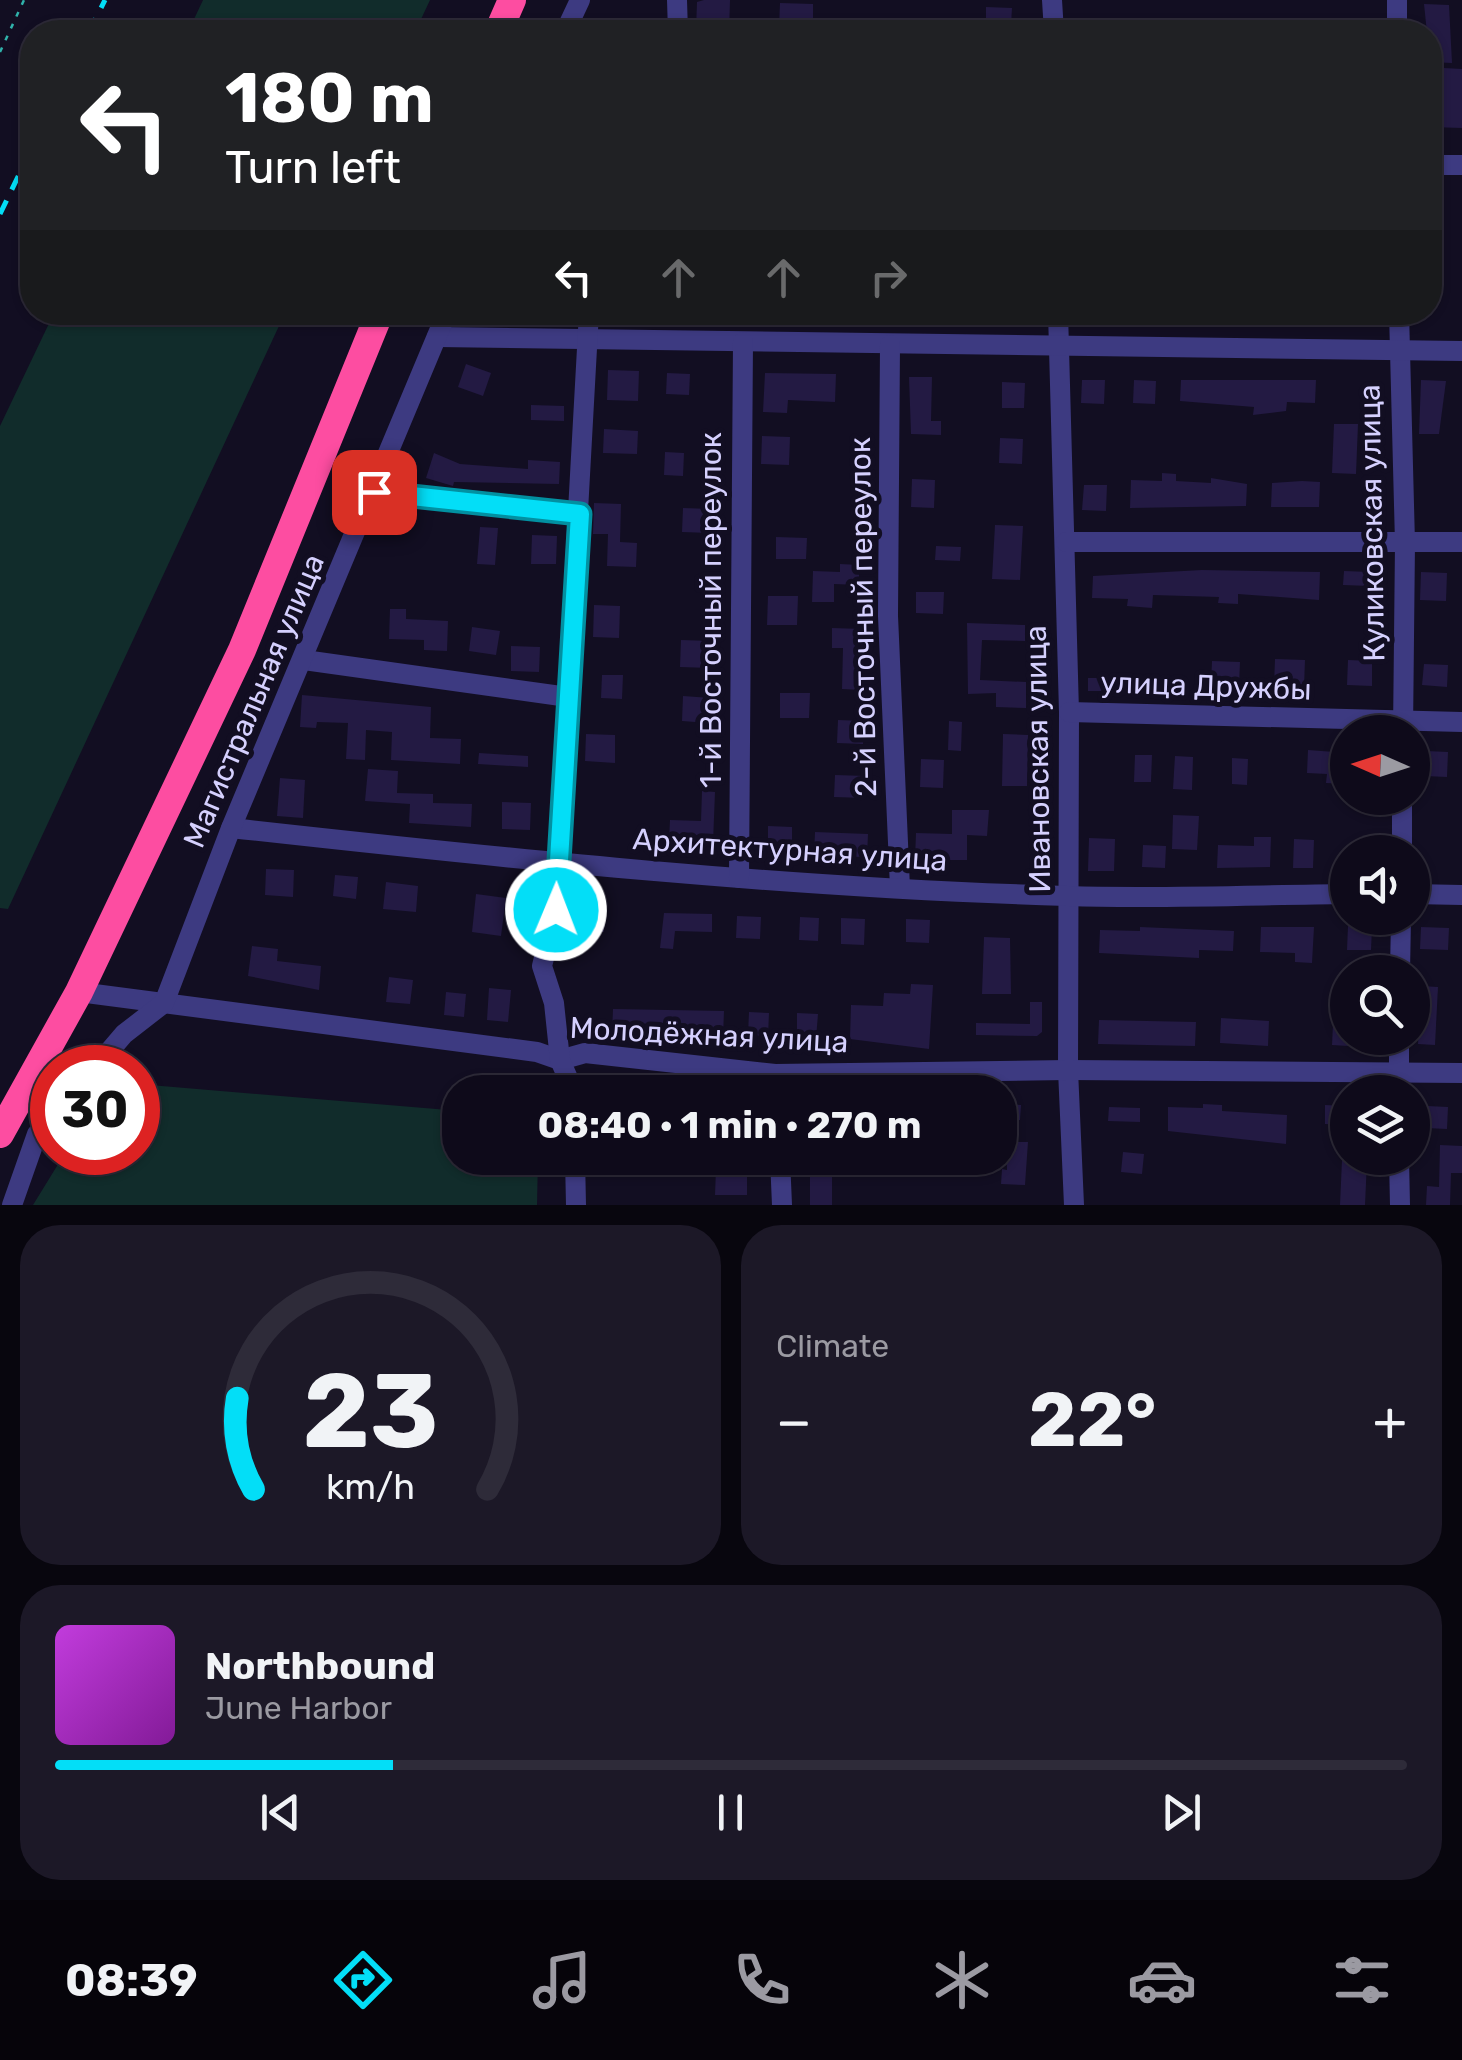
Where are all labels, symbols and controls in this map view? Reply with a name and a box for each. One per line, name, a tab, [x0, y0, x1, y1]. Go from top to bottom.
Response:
text: 180 m	[225, 57, 434, 140]
icon: left	[60, 60, 190, 190]
text: Turn left	[225, 141, 401, 194]
icon: left	[546, 250, 601, 305]
icon: ahead	[651, 250, 706, 305]
icon: ahead	[756, 250, 811, 305]
icon: right	[861, 250, 916, 305]
street label: Куликовская улица	[1352, 384, 1392, 662]
street label: 1-й Восточный переулок	[693, 432, 729, 788]
street label: 2-й Восточный переулок	[842, 437, 884, 797]
pin	[332, 450, 417, 535]
icon: arrive	[347, 465, 402, 520]
street label: Магистральная улица	[176, 549, 332, 853]
street label: Ивановская улица	[1018, 625, 1058, 893]
street label: улица Дружбы	[1100, 664, 1312, 708]
north arrow	[1330, 715, 1430, 815]
map controls	[1330, 715, 1430, 1175]
street label: Архитектурная улица	[632, 821, 948, 879]
button: sound	[1330, 835, 1430, 935]
position arrow	[504, 858, 608, 962]
button: search	[1330, 955, 1430, 1055]
street label: Молодёжная улица	[569, 1010, 849, 1060]
speed limit sign: 30	[30, 1045, 160, 1175]
button: layers	[1330, 1075, 1430, 1175]
text: 08:40 · 1 min · 270 m	[537, 1102, 922, 1148]
text: Climate	[776, 1327, 889, 1365]
text: 23	[302, 1350, 439, 1473]
text: 22°	[1028, 1376, 1156, 1465]
text: −	[776, 1389, 812, 1454]
text: +	[1373, 1389, 1407, 1454]
text: km/h	[326, 1466, 415, 1508]
text: Northbound	[205, 1643, 435, 1689]
text: June Harbor	[205, 1689, 392, 1727]
icon: previous	[253, 1785, 308, 1840]
icon: pause	[703, 1785, 758, 1840]
icon: next	[1154, 1785, 1209, 1840]
icon: directions	[328, 1945, 398, 2015]
icon: music	[527, 1945, 597, 2015]
icon: phone	[727, 1945, 797, 2015]
icon: climate	[927, 1945, 997, 2015]
icon: car	[1127, 1945, 1197, 2015]
icon: filters	[1327, 1945, 1397, 2015]
text: 08:39	[65, 1954, 198, 2007]

